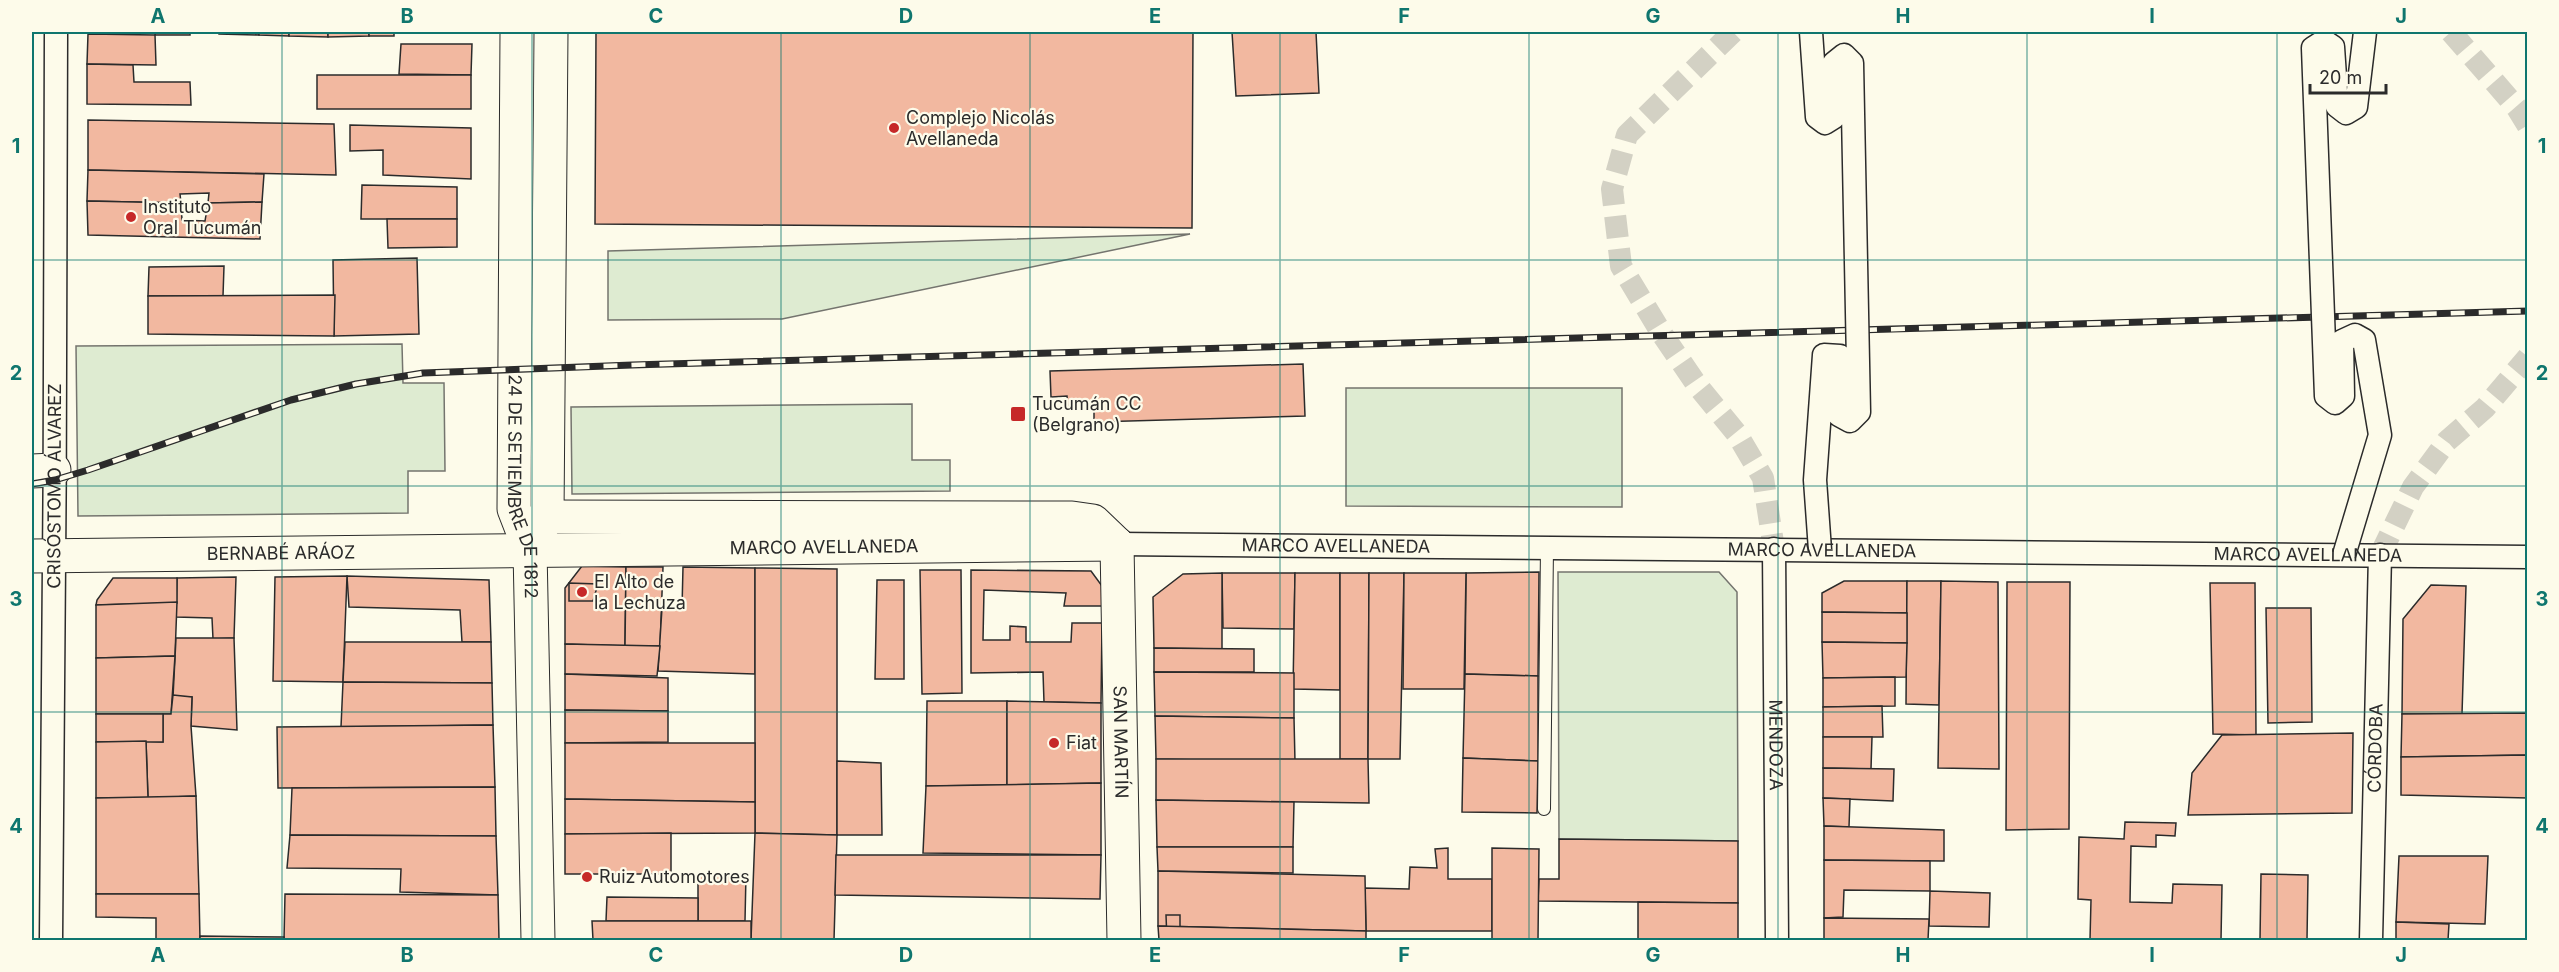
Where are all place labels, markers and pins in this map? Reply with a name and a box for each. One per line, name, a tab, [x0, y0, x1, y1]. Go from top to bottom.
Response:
place label: Complejo Nicolás Avellaneda	[906, 107, 1055, 149]
marker: Complejo Nicolás Avellaneda	[887, 121, 901, 135]
place label: Instituto Oral Tucumán	[143, 196, 261, 238]
marker: Instituto Oral Tucumán	[124, 210, 138, 224]
place label: Tucumán CC (Belgrano)	[1032, 393, 1142, 435]
marker: Tucumán CC (Belgrano)	[1009, 405, 1027, 423]
place label: El Alto de la Lechuza	[594, 571, 686, 613]
marker: El Alto de la Lechuza	[575, 585, 589, 599]
place label: Fiat	[1066, 732, 1097, 753]
marker: Fiat	[1047, 736, 1061, 750]
place label: Ruiz Automotores	[599, 866, 750, 887]
marker: Ruiz Automotores	[580, 870, 594, 884]

